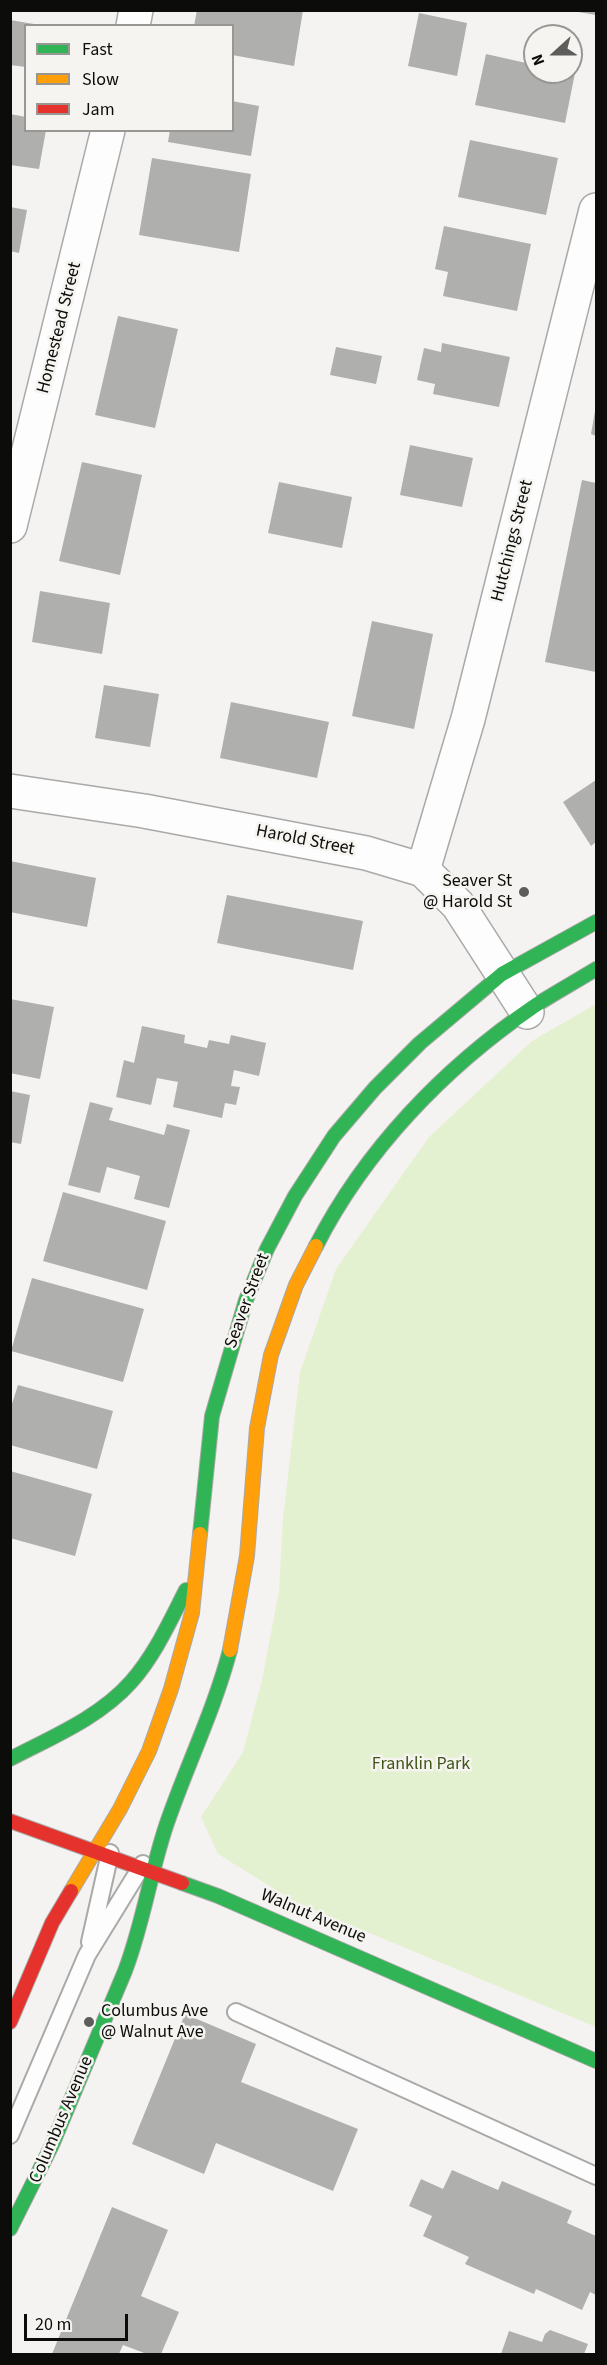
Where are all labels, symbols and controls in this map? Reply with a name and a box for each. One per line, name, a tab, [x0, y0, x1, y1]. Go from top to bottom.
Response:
legend	[24, 24, 234, 132]
north arrow	[523, 24, 583, 84]
text: Fast	[82, 37, 113, 62]
text: N	[526, 51, 550, 69]
text: Slow	[82, 67, 119, 92]
text: Jam	[82, 97, 115, 122]
street label: Homestead Street	[33, 260, 87, 396]
street label: Hutchings Street	[487, 478, 539, 604]
street label: Harold Street	[254, 821, 356, 861]
place label: Seaver St @ Harold St	[423, 871, 512, 914]
marker: Seaver St @ Harold St	[517, 885, 531, 899]
street label: Seaver Street	[221, 1251, 275, 1351]
park label: Franklin Park	[372, 1754, 470, 1776]
street label: Walnut Avenue	[257, 1885, 369, 1949]
place label: Columbus Ave @ Walnut Ave	[101, 2001, 208, 2044]
marker: Columbus Ave @ Walnut Ave	[82, 2015, 96, 2029]
street label: Columbus Avenue	[26, 2053, 98, 2187]
scale bar	[27, 2302, 130, 2340]
text: 20 m	[35, 2312, 71, 2337]

